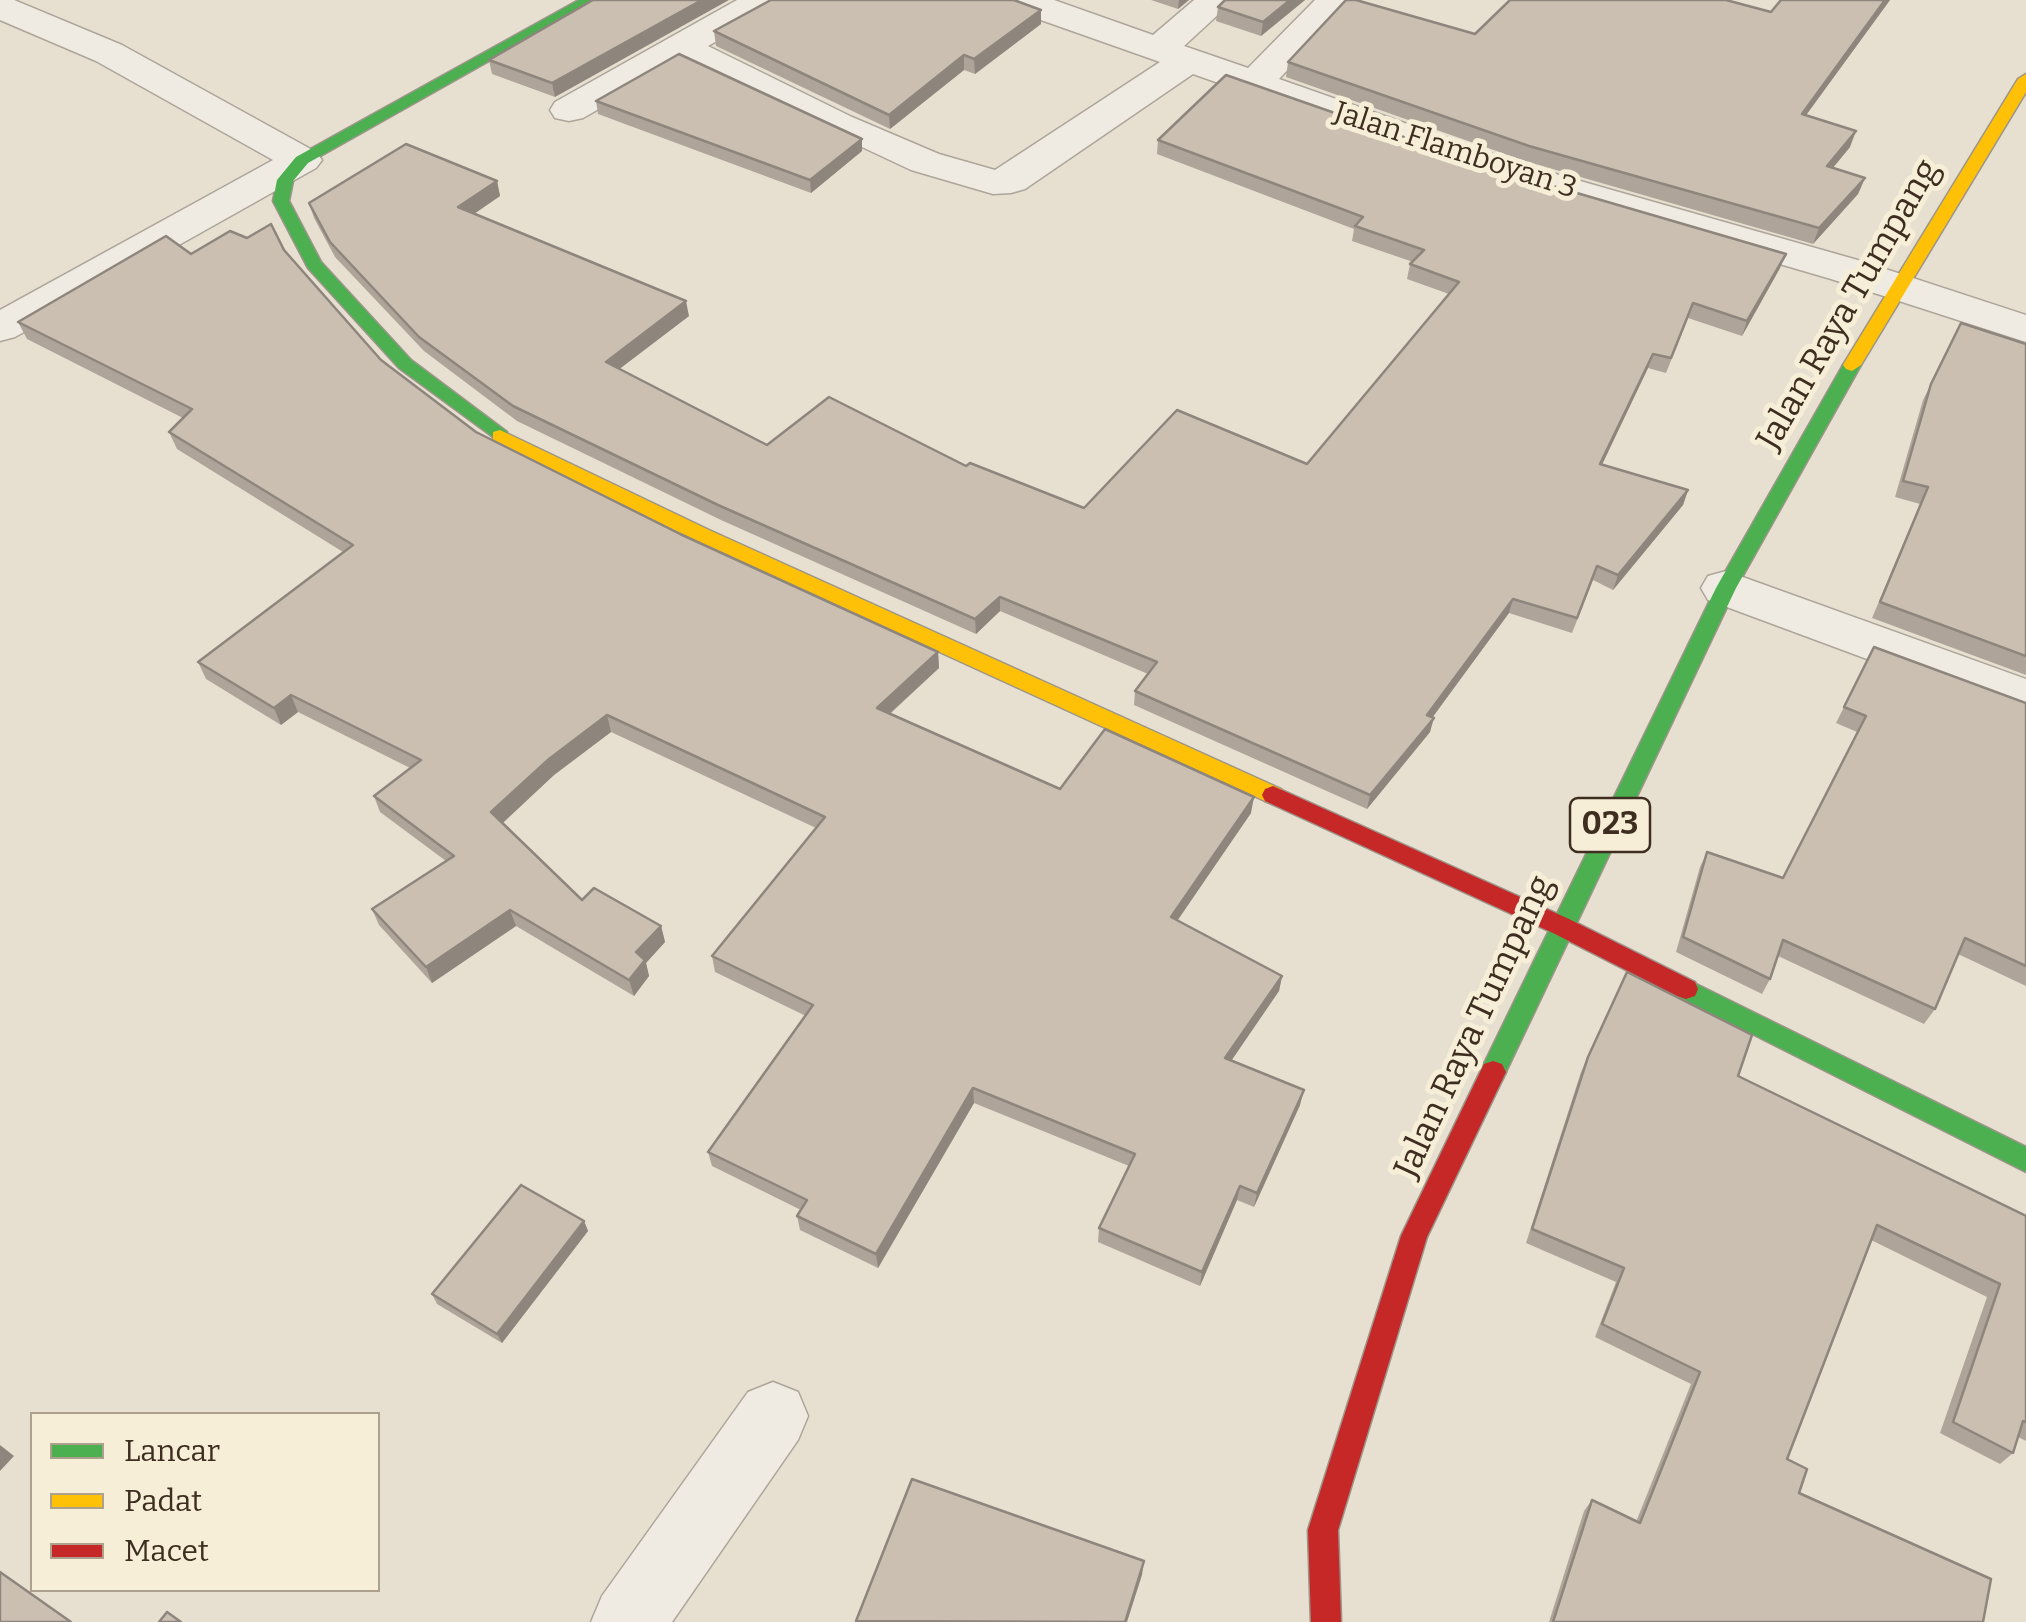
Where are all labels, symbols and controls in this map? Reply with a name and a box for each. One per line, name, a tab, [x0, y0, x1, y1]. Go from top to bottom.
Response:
street label: Jalan Flamboyan 3	[1329, 95, 1581, 207]
street label: Jalan Raya Tumpang	[1749, 152, 1949, 458]
road number: 023	[1570, 798, 1650, 852]
street label: Jalan Raya Tumpang	[1386, 869, 1564, 1185]
legend	[30, 1412, 380, 1592]
text: Lancar	[124, 1433, 220, 1469]
text: Padat	[124, 1483, 202, 1519]
text: Macet	[124, 1533, 209, 1569]

